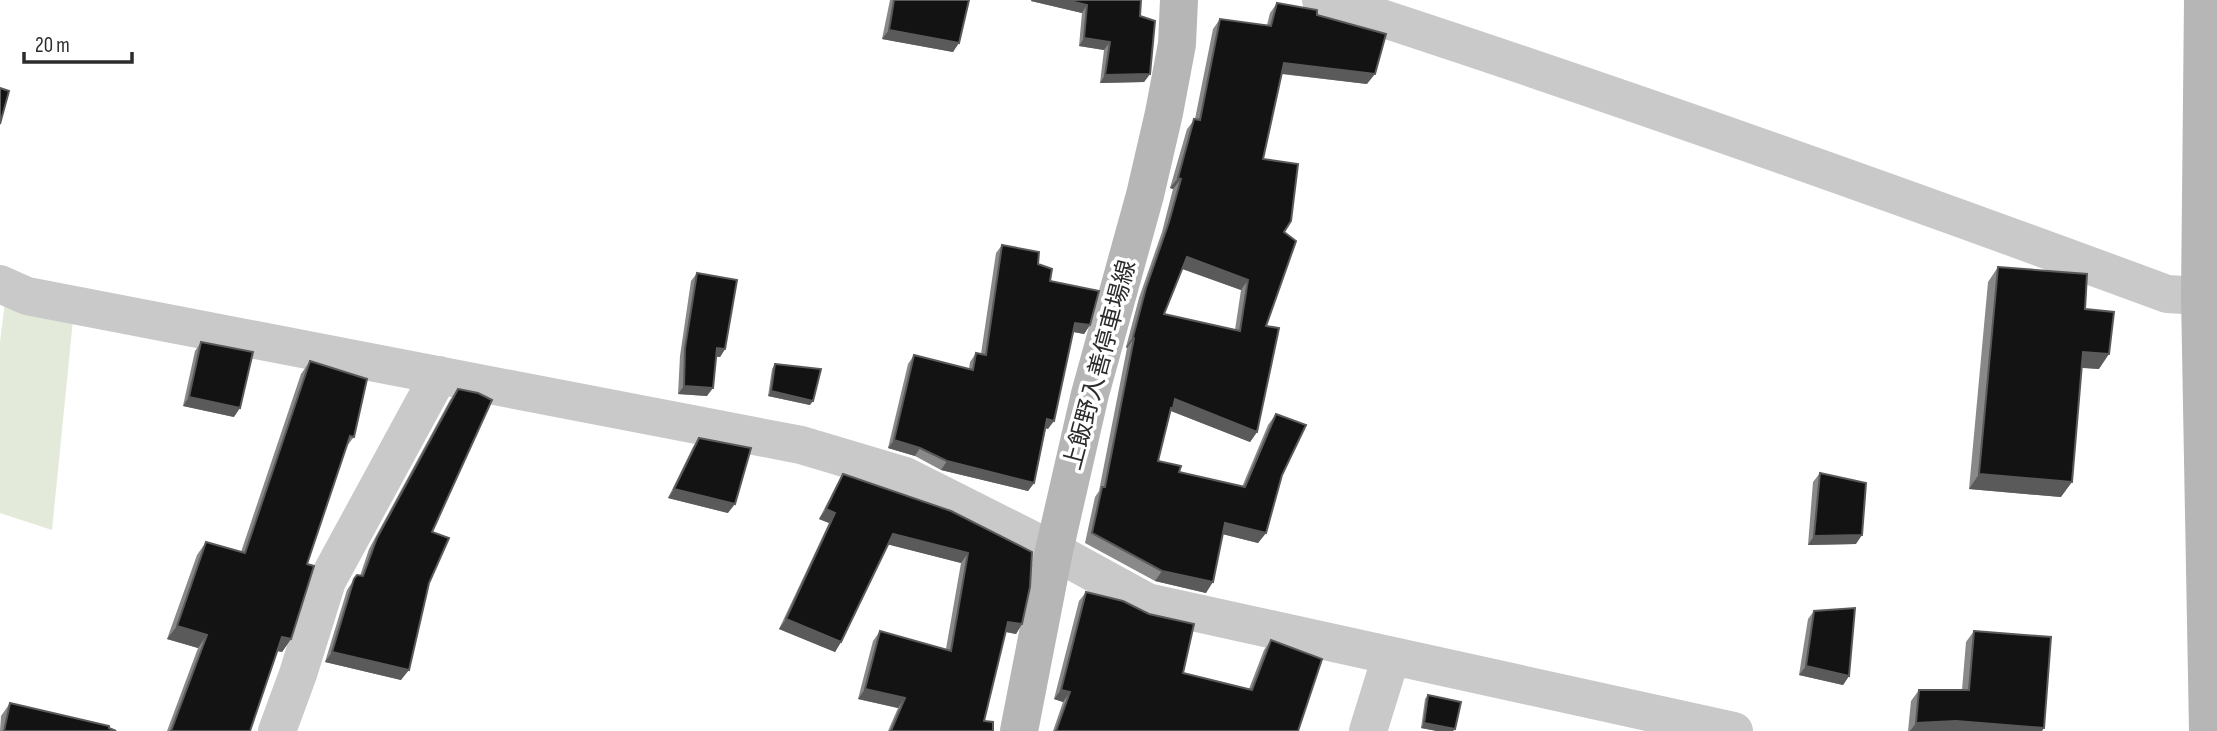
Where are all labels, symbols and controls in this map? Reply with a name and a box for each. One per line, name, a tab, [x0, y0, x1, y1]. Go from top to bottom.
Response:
scale bar	[24, 21, 133, 65]
text: 20 m	[35, 33, 70, 58]
street label: 上飯野入善停車場線	[1058, 257, 1142, 473]

